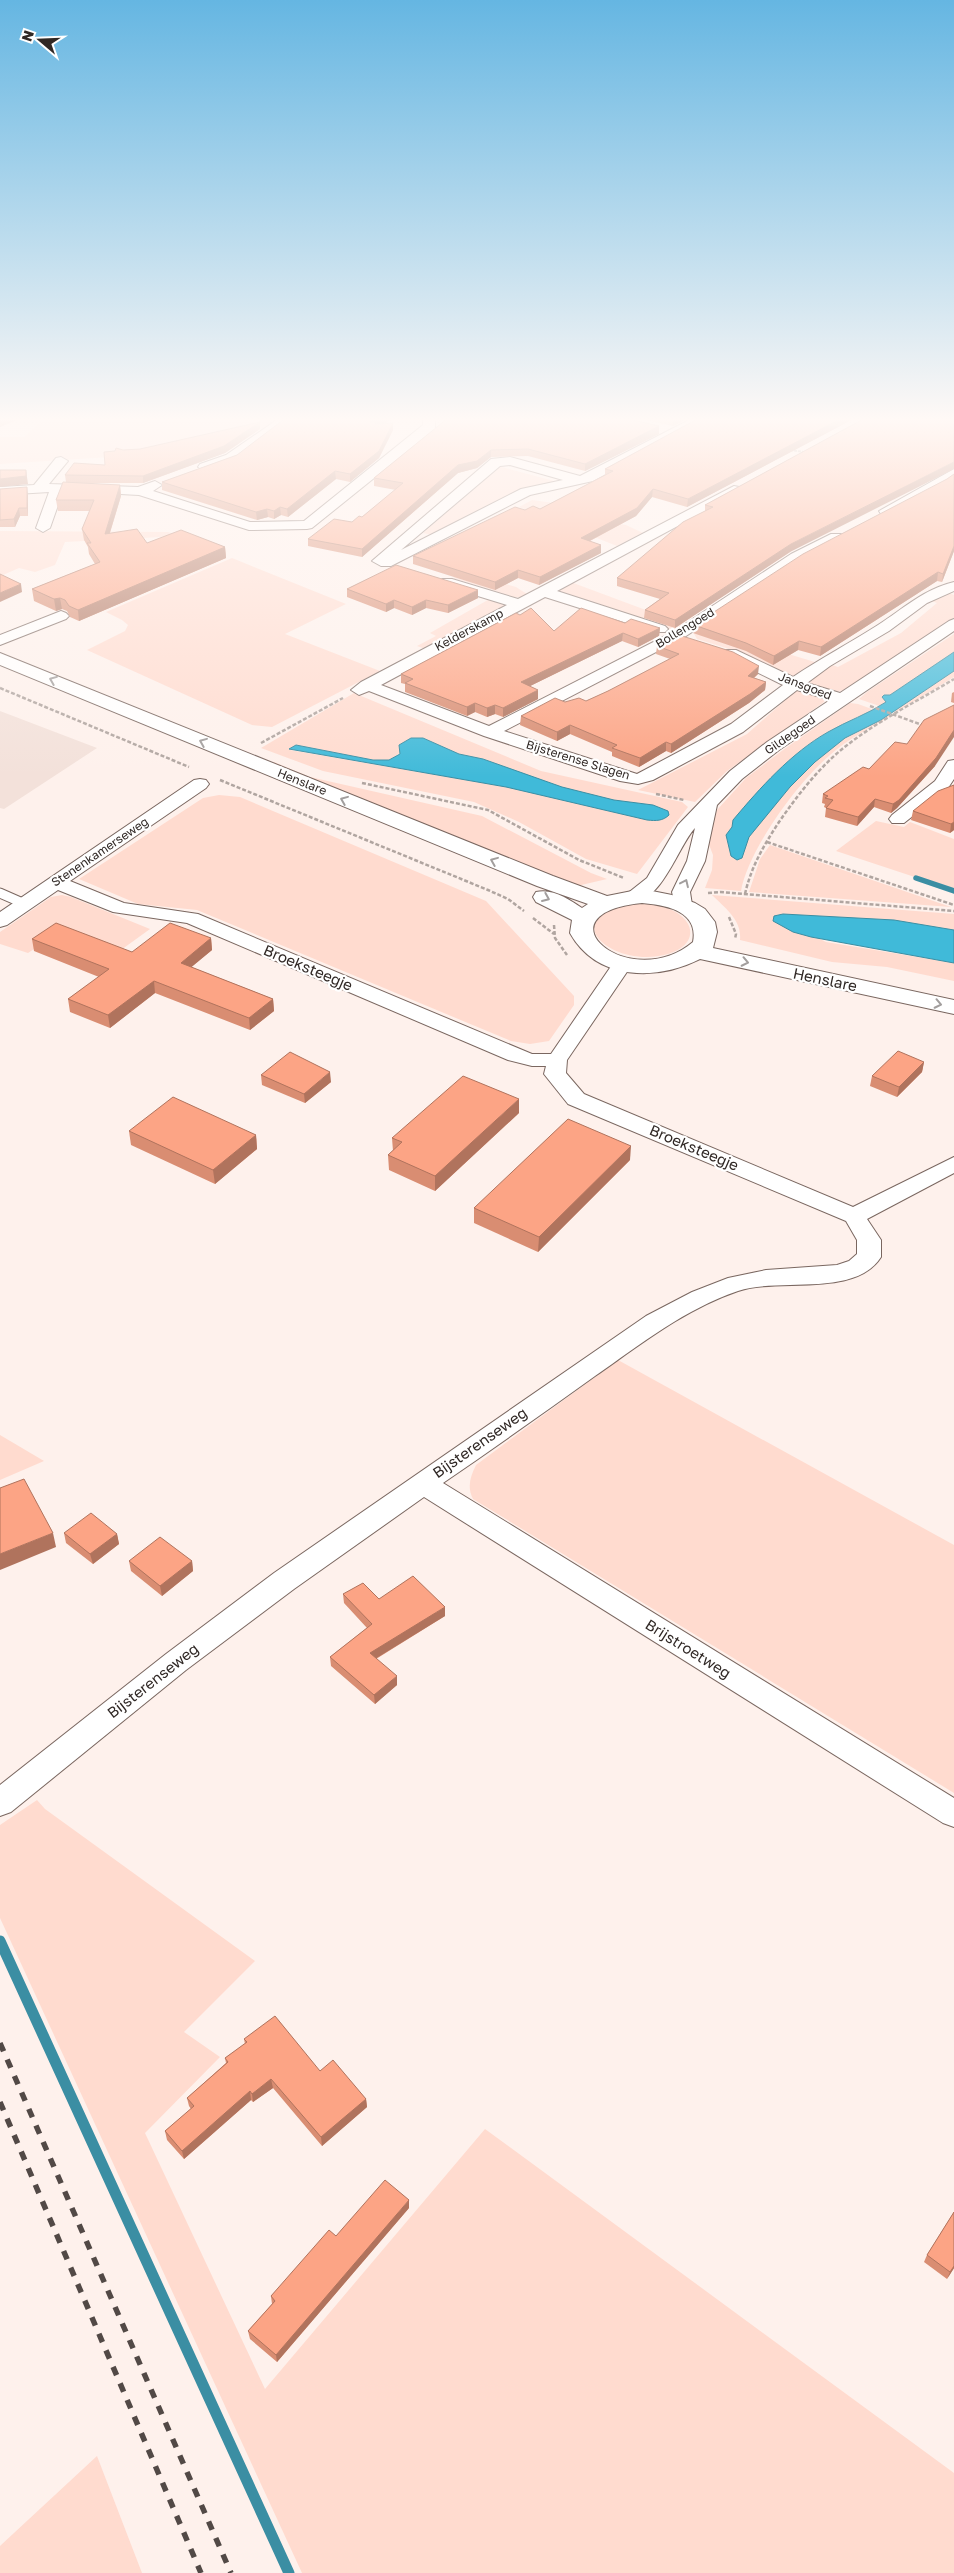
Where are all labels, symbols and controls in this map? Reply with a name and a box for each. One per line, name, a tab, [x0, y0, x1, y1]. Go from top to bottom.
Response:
north arrow	[15, 15, 65, 65]
text: N	[17, 28, 37, 43]
street label: Bollengoed	[653, 604, 717, 651]
street label: Kelderskamp	[432, 605, 506, 654]
street label: Jansgoed	[776, 668, 834, 703]
one-way arrow	[49, 676, 58, 687]
street label: Gildegoed	[761, 712, 818, 758]
street label: Bijsterense Slagen	[524, 737, 632, 782]
one-way arrow	[199, 738, 208, 749]
street label: Henslare	[275, 765, 329, 798]
one-way arrow	[340, 795, 349, 806]
street label: Stenenkamerseweg	[48, 814, 151, 890]
one-way arrow	[491, 856, 499, 866]
one-way arrow	[679, 879, 689, 888]
one-way arrow	[541, 891, 550, 902]
street label: Broeksteegje	[261, 940, 356, 994]
one-way arrow	[740, 956, 749, 967]
street label: Henslare	[792, 963, 859, 995]
one-way arrow	[933, 998, 942, 1009]
street label: Broeksteegje	[647, 1120, 742, 1174]
street label: Bijsterenseweg	[429, 1403, 530, 1481]
street label: Brijstroetweg	[642, 1615, 735, 1682]
street label: Bijsterenseweg	[103, 1639, 202, 1721]

